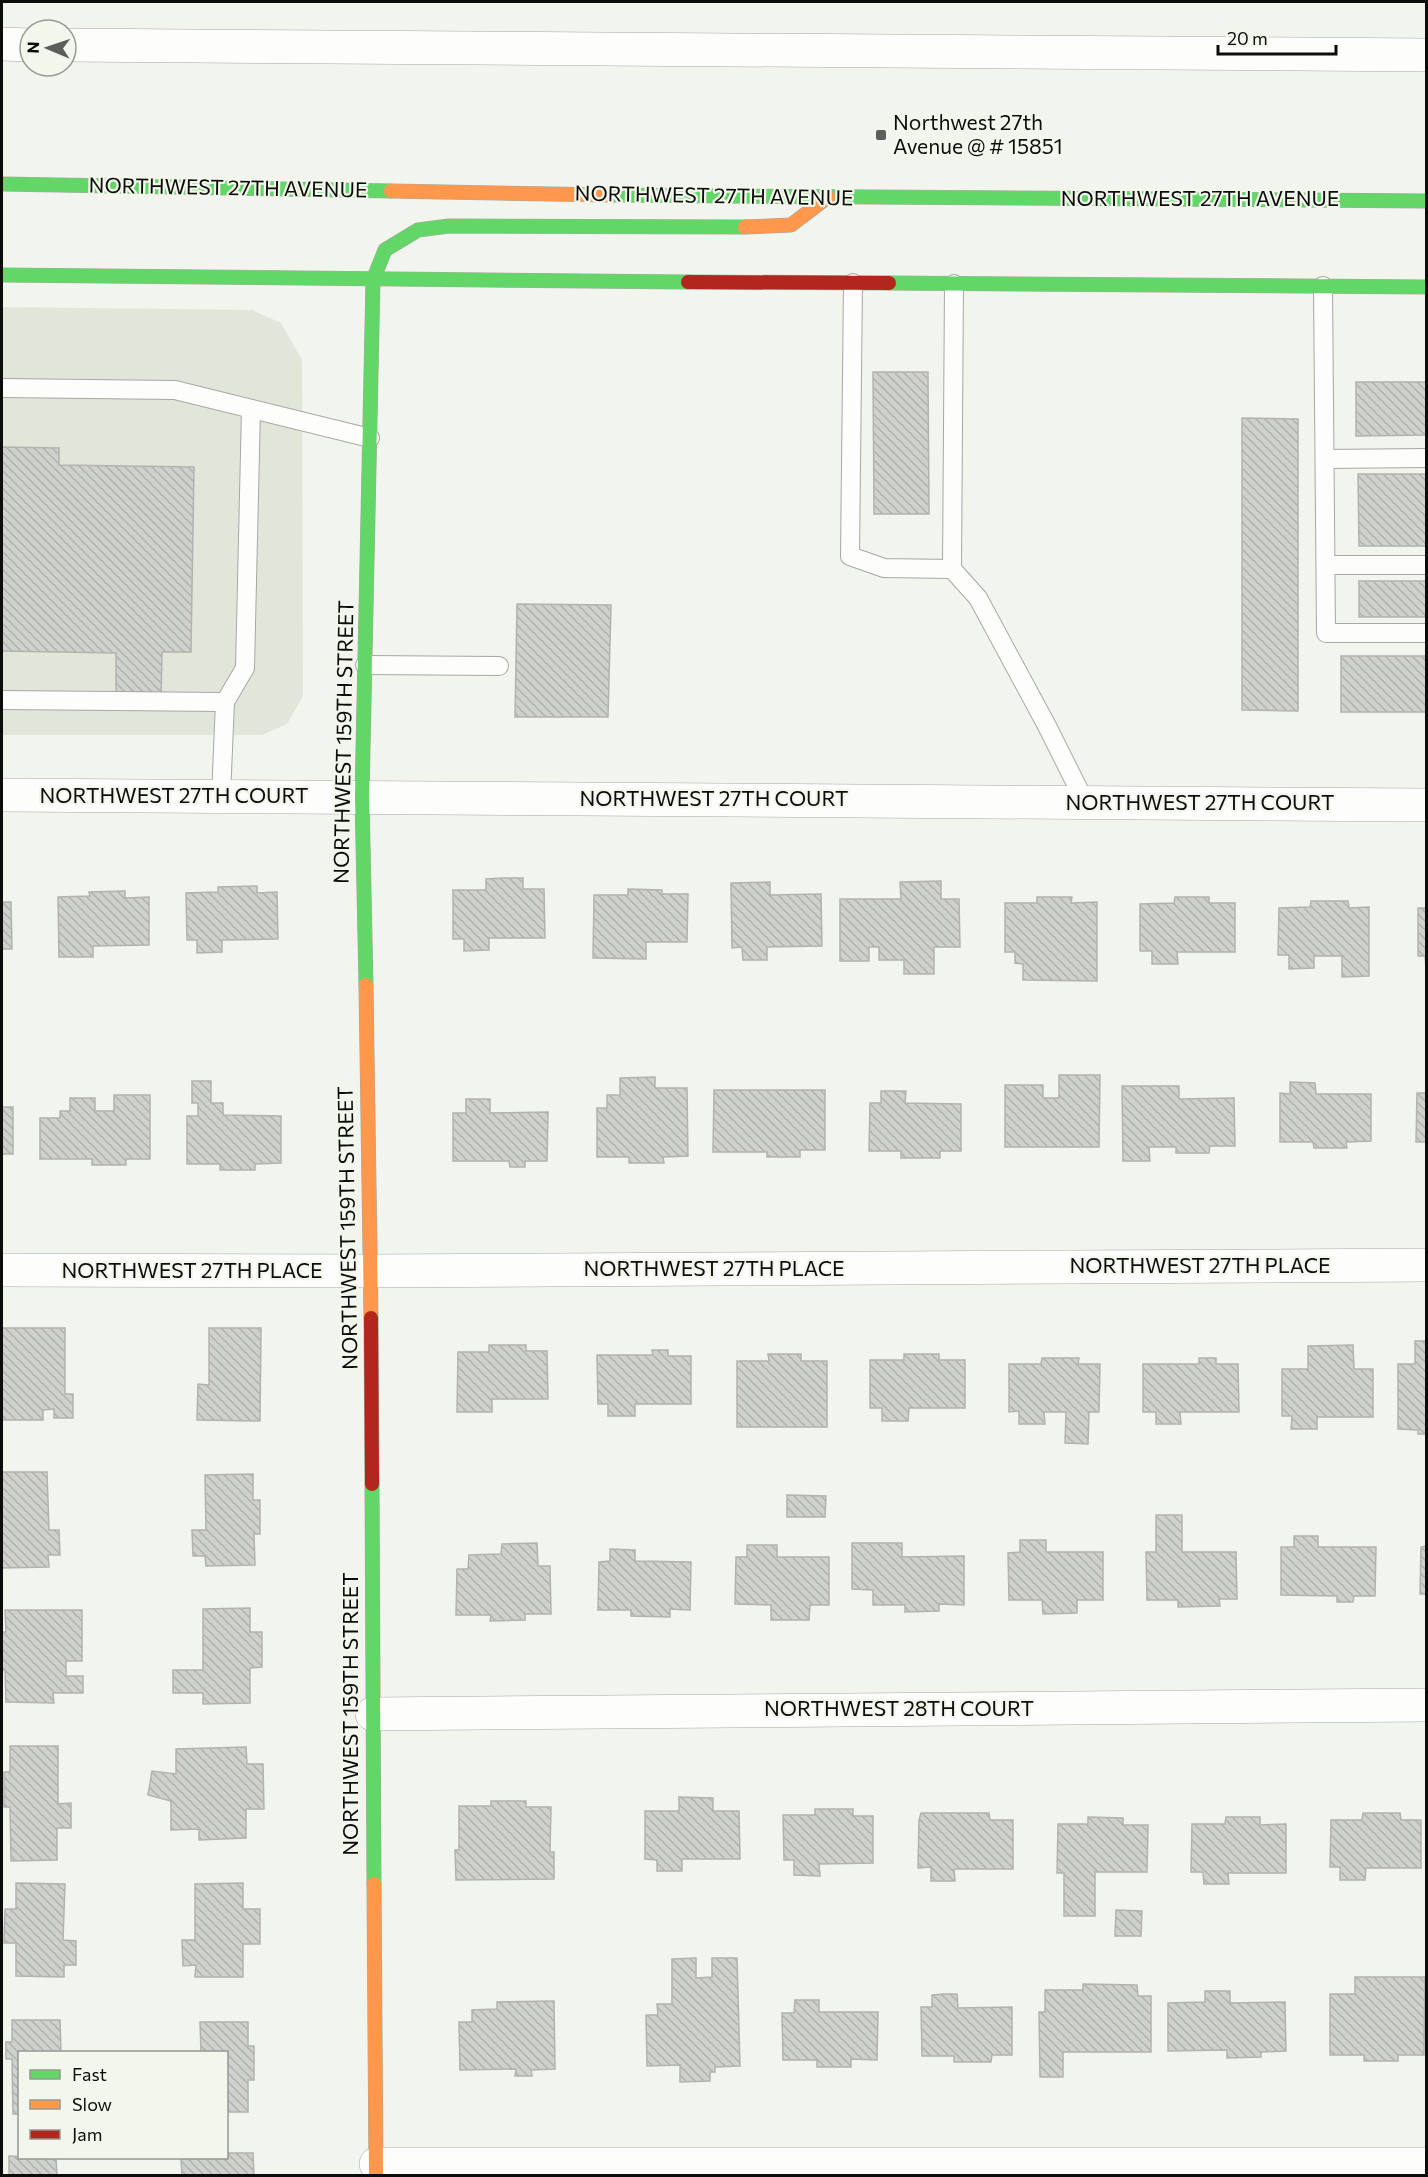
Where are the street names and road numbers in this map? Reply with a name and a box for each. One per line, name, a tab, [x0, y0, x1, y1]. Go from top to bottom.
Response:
street label: NORTHWEST 27TH AVENUE	[89, 172, 368, 201]
street label: NORTHWEST 27TH AVENUE	[575, 180, 854, 209]
street label: NORTHWEST 27TH AVENUE	[1061, 185, 1339, 210]
street label: NORTHWEST 159TH STREET	[328, 600, 357, 884]
street label: NORTHWEST 27TH COURT	[39, 782, 309, 807]
street label: NORTHWEST 27TH COURT	[579, 785, 849, 810]
street label: NORTHWEST 27TH COURT	[1065, 789, 1335, 814]
street label: NORTHWEST 159TH STREET	[332, 1086, 361, 1370]
street label: NORTHWEST 27TH PLACE	[1069, 1252, 1331, 1277]
street label: NORTHWEST 27TH PLACE	[583, 1255, 845, 1280]
street label: NORTHWEST 27TH PLACE	[61, 1257, 323, 1282]
street label: NORTHWEST 159TH STREET	[337, 1572, 362, 1856]
street label: NORTHWEST 28TH COURT	[764, 1695, 1034, 1720]

